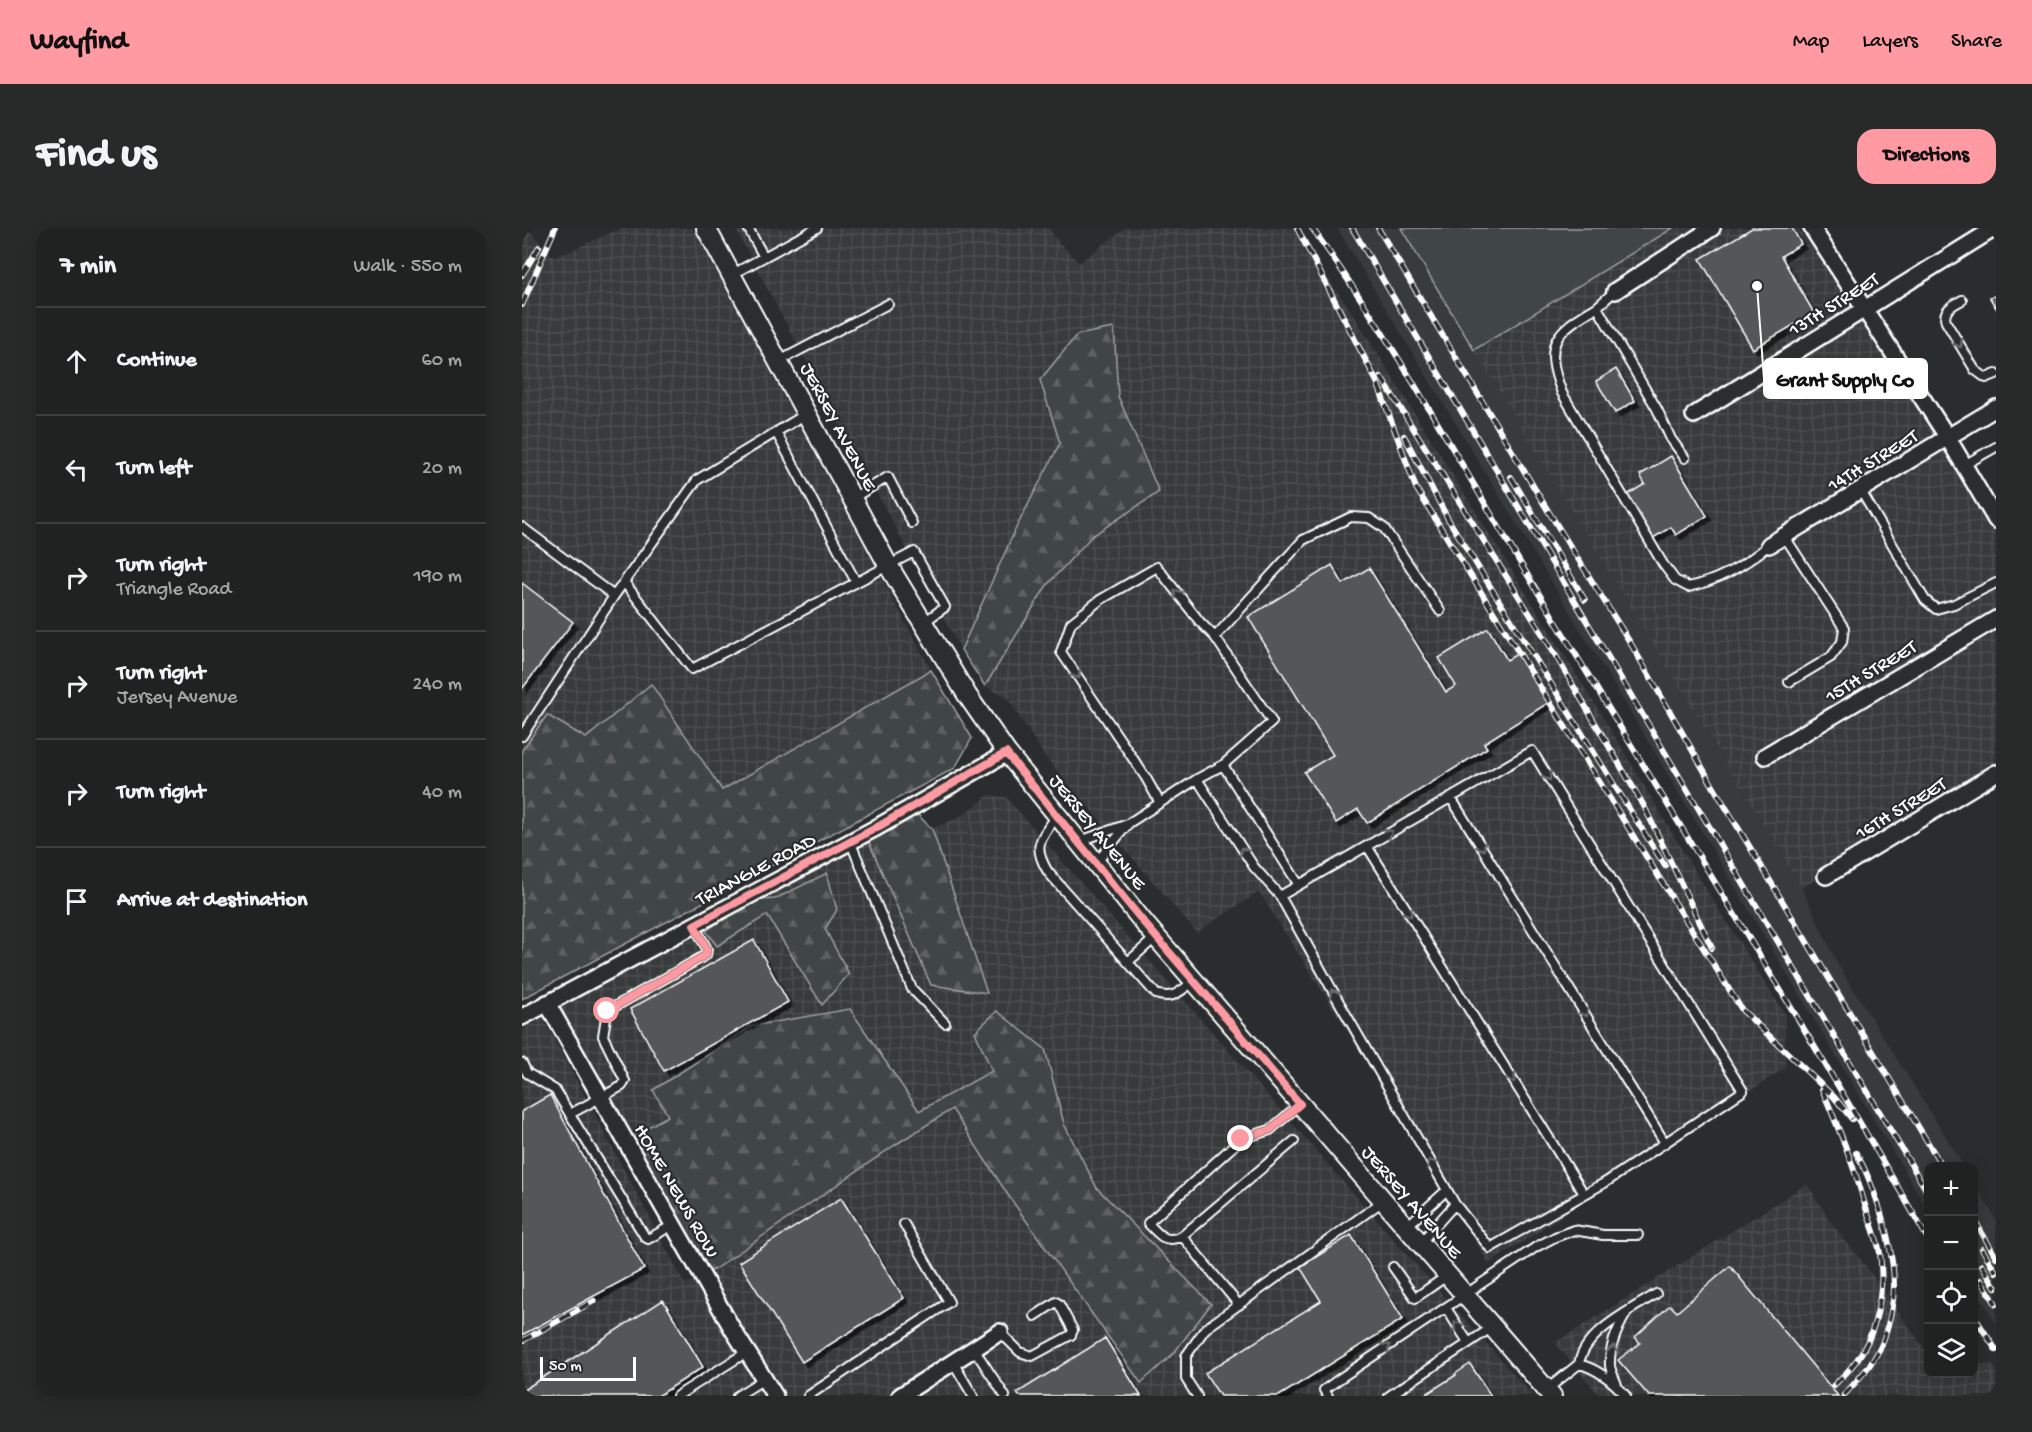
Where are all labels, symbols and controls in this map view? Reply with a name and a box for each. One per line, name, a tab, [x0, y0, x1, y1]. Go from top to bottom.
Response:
text: Wayfind	[30, 26, 127, 59]
text: Map	[1793, 30, 1829, 55]
text: Layers	[1862, 30, 1918, 55]
text: Share	[1951, 30, 2002, 55]
button: Directions	[1857, 129, 1996, 184]
text: Find us	[36, 132, 156, 181]
text: 7 min	[60, 252, 116, 283]
text: Walk · 550 m	[353, 256, 462, 279]
street label: 13TH STREET	[1785, 268, 1885, 343]
one-way arrow	[1952, 338, 1963, 348]
icon: ahead	[60, 345, 93, 378]
text: Continue	[117, 348, 197, 374]
text: 60 m	[422, 350, 462, 373]
callout: Grant Supply Co	[1764, 359, 1927, 398]
street label: JERSEY AVENUE	[793, 360, 881, 497]
text: Grant Supply Co	[1776, 370, 1914, 395]
street label: 14TH STREET	[1824, 425, 1924, 499]
icon: left	[60, 453, 93, 486]
text: Turn left	[117, 456, 191, 482]
text: 20 m	[422, 458, 462, 481]
text: Turn right	[117, 553, 205, 579]
icon: right	[60, 561, 93, 594]
text: 190 m	[414, 566, 462, 589]
text: Triangle Road	[117, 579, 231, 602]
one-way arrow	[1174, 588, 1185, 599]
street label: 15TH STREET	[1821, 636, 1923, 710]
text: Turn right	[117, 661, 205, 687]
one-way arrow	[1070, 668, 1081, 679]
icon: right	[60, 669, 93, 702]
text: 240 m	[412, 674, 462, 697]
text: Jersey Avenue	[117, 687, 237, 710]
street label: JERSEY AVENUE	[1043, 771, 1151, 897]
one-way arrow	[1541, 771, 1553, 781]
street label: 16TH STREET	[1851, 773, 1953, 847]
icon: right	[60, 777, 93, 810]
text: Turn right	[117, 780, 205, 806]
text: 40 m	[422, 782, 462, 805]
street label: TRIANGLE ROAD	[692, 829, 821, 913]
one-way arrow	[1383, 829, 1393, 840]
one-way arrow	[1475, 841, 1486, 852]
one-way arrow	[1239, 847, 1251, 857]
icon: arrive	[60, 885, 93, 918]
text: Arrive at destination	[117, 888, 307, 914]
one-way arrow	[1402, 907, 1414, 917]
one-way arrow	[1330, 989, 1341, 1000]
route start	[593, 997, 619, 1023]
one-way arrow	[1577, 1007, 1589, 1017]
one-way arrow	[1505, 1073, 1517, 1083]
street label: HOME NEWS ROW	[627, 1121, 723, 1263]
route end	[1227, 1125, 1253, 1151]
street label: JERSEY AVENUE	[1355, 1142, 1467, 1265]
one-way arrow	[1427, 1158, 1438, 1169]
map controls	[1924, 1162, 1978, 1378]
button: +	[1924, 1162, 1978, 1216]
button: −	[1924, 1216, 1978, 1270]
button: locate	[1924, 1270, 1978, 1324]
one-way arrow	[1453, 1321, 1464, 1332]
button: layers	[1924, 1324, 1978, 1378]
one-way arrow	[1381, 1343, 1392, 1354]
one-way arrow	[1606, 1345, 1619, 1355]
scale bar	[540, 1354, 636, 1382]
text: 50 m	[549, 1358, 582, 1377]

